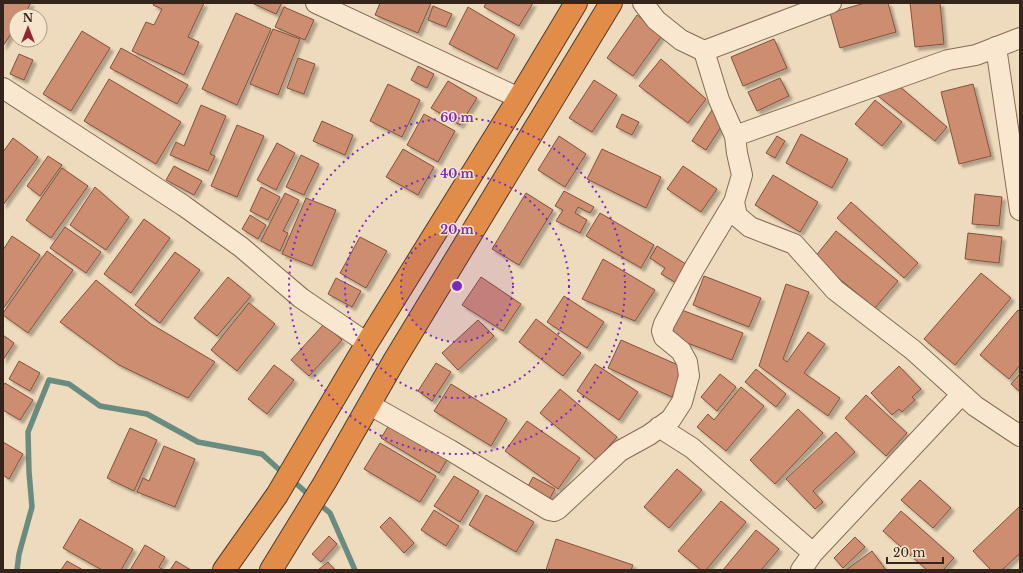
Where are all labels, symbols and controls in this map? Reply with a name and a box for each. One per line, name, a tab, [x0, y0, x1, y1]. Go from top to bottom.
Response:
north arrow	[8, 8, 48, 48]
text: N	[23, 11, 34, 25]
text: 60 m	[440, 110, 475, 125]
text: 40 m	[440, 166, 474, 181]
text: 20 m	[440, 222, 474, 237]
centre of rings	[450, 279, 464, 293]
scale bar	[887, 539, 943, 565]
text: 20 m	[893, 545, 925, 560]

